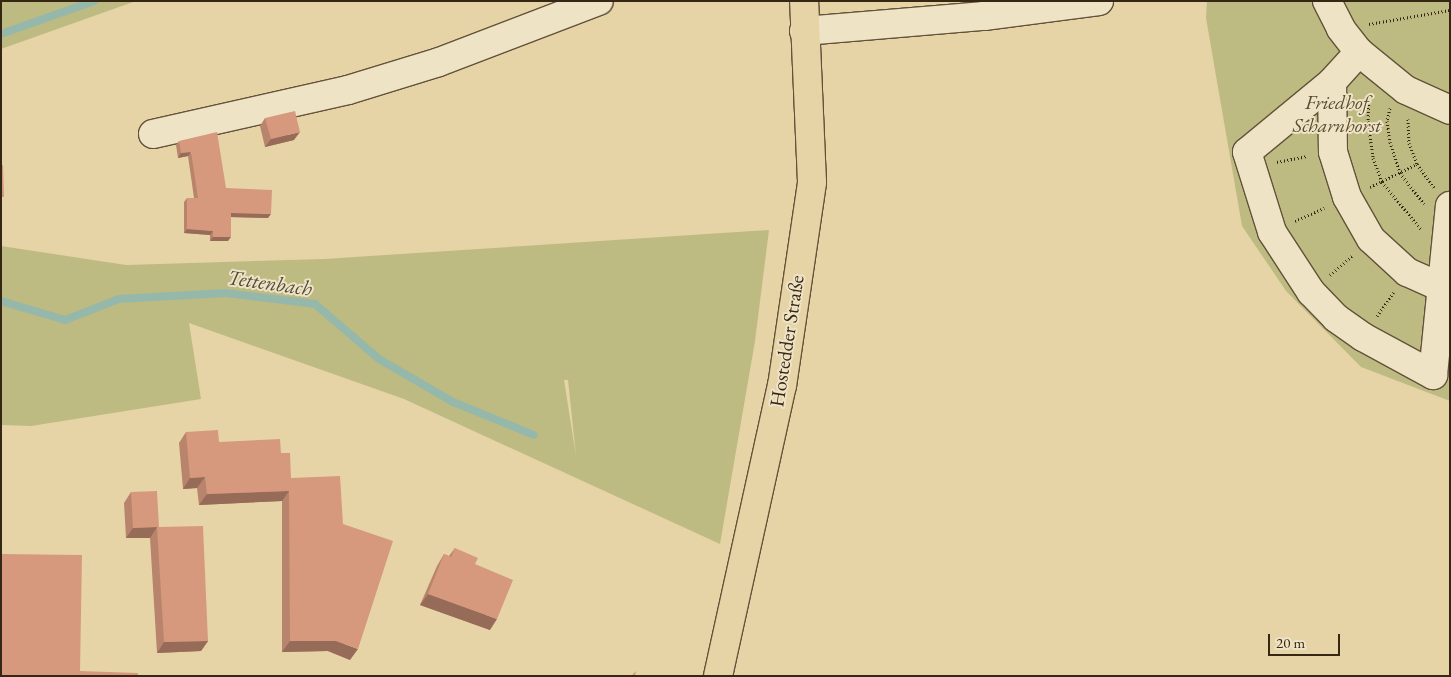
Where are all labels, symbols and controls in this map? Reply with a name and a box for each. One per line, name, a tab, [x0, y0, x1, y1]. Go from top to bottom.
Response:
park label: Friedhof Scharnhorst	[1293, 91, 1381, 138]
water label: Tettenbach	[226, 265, 314, 301]
street label: Hostedder Straße	[765, 273, 809, 409]
scale bar	[1271, 624, 1344, 656]
text: 20 m	[1276, 633, 1305, 652]

